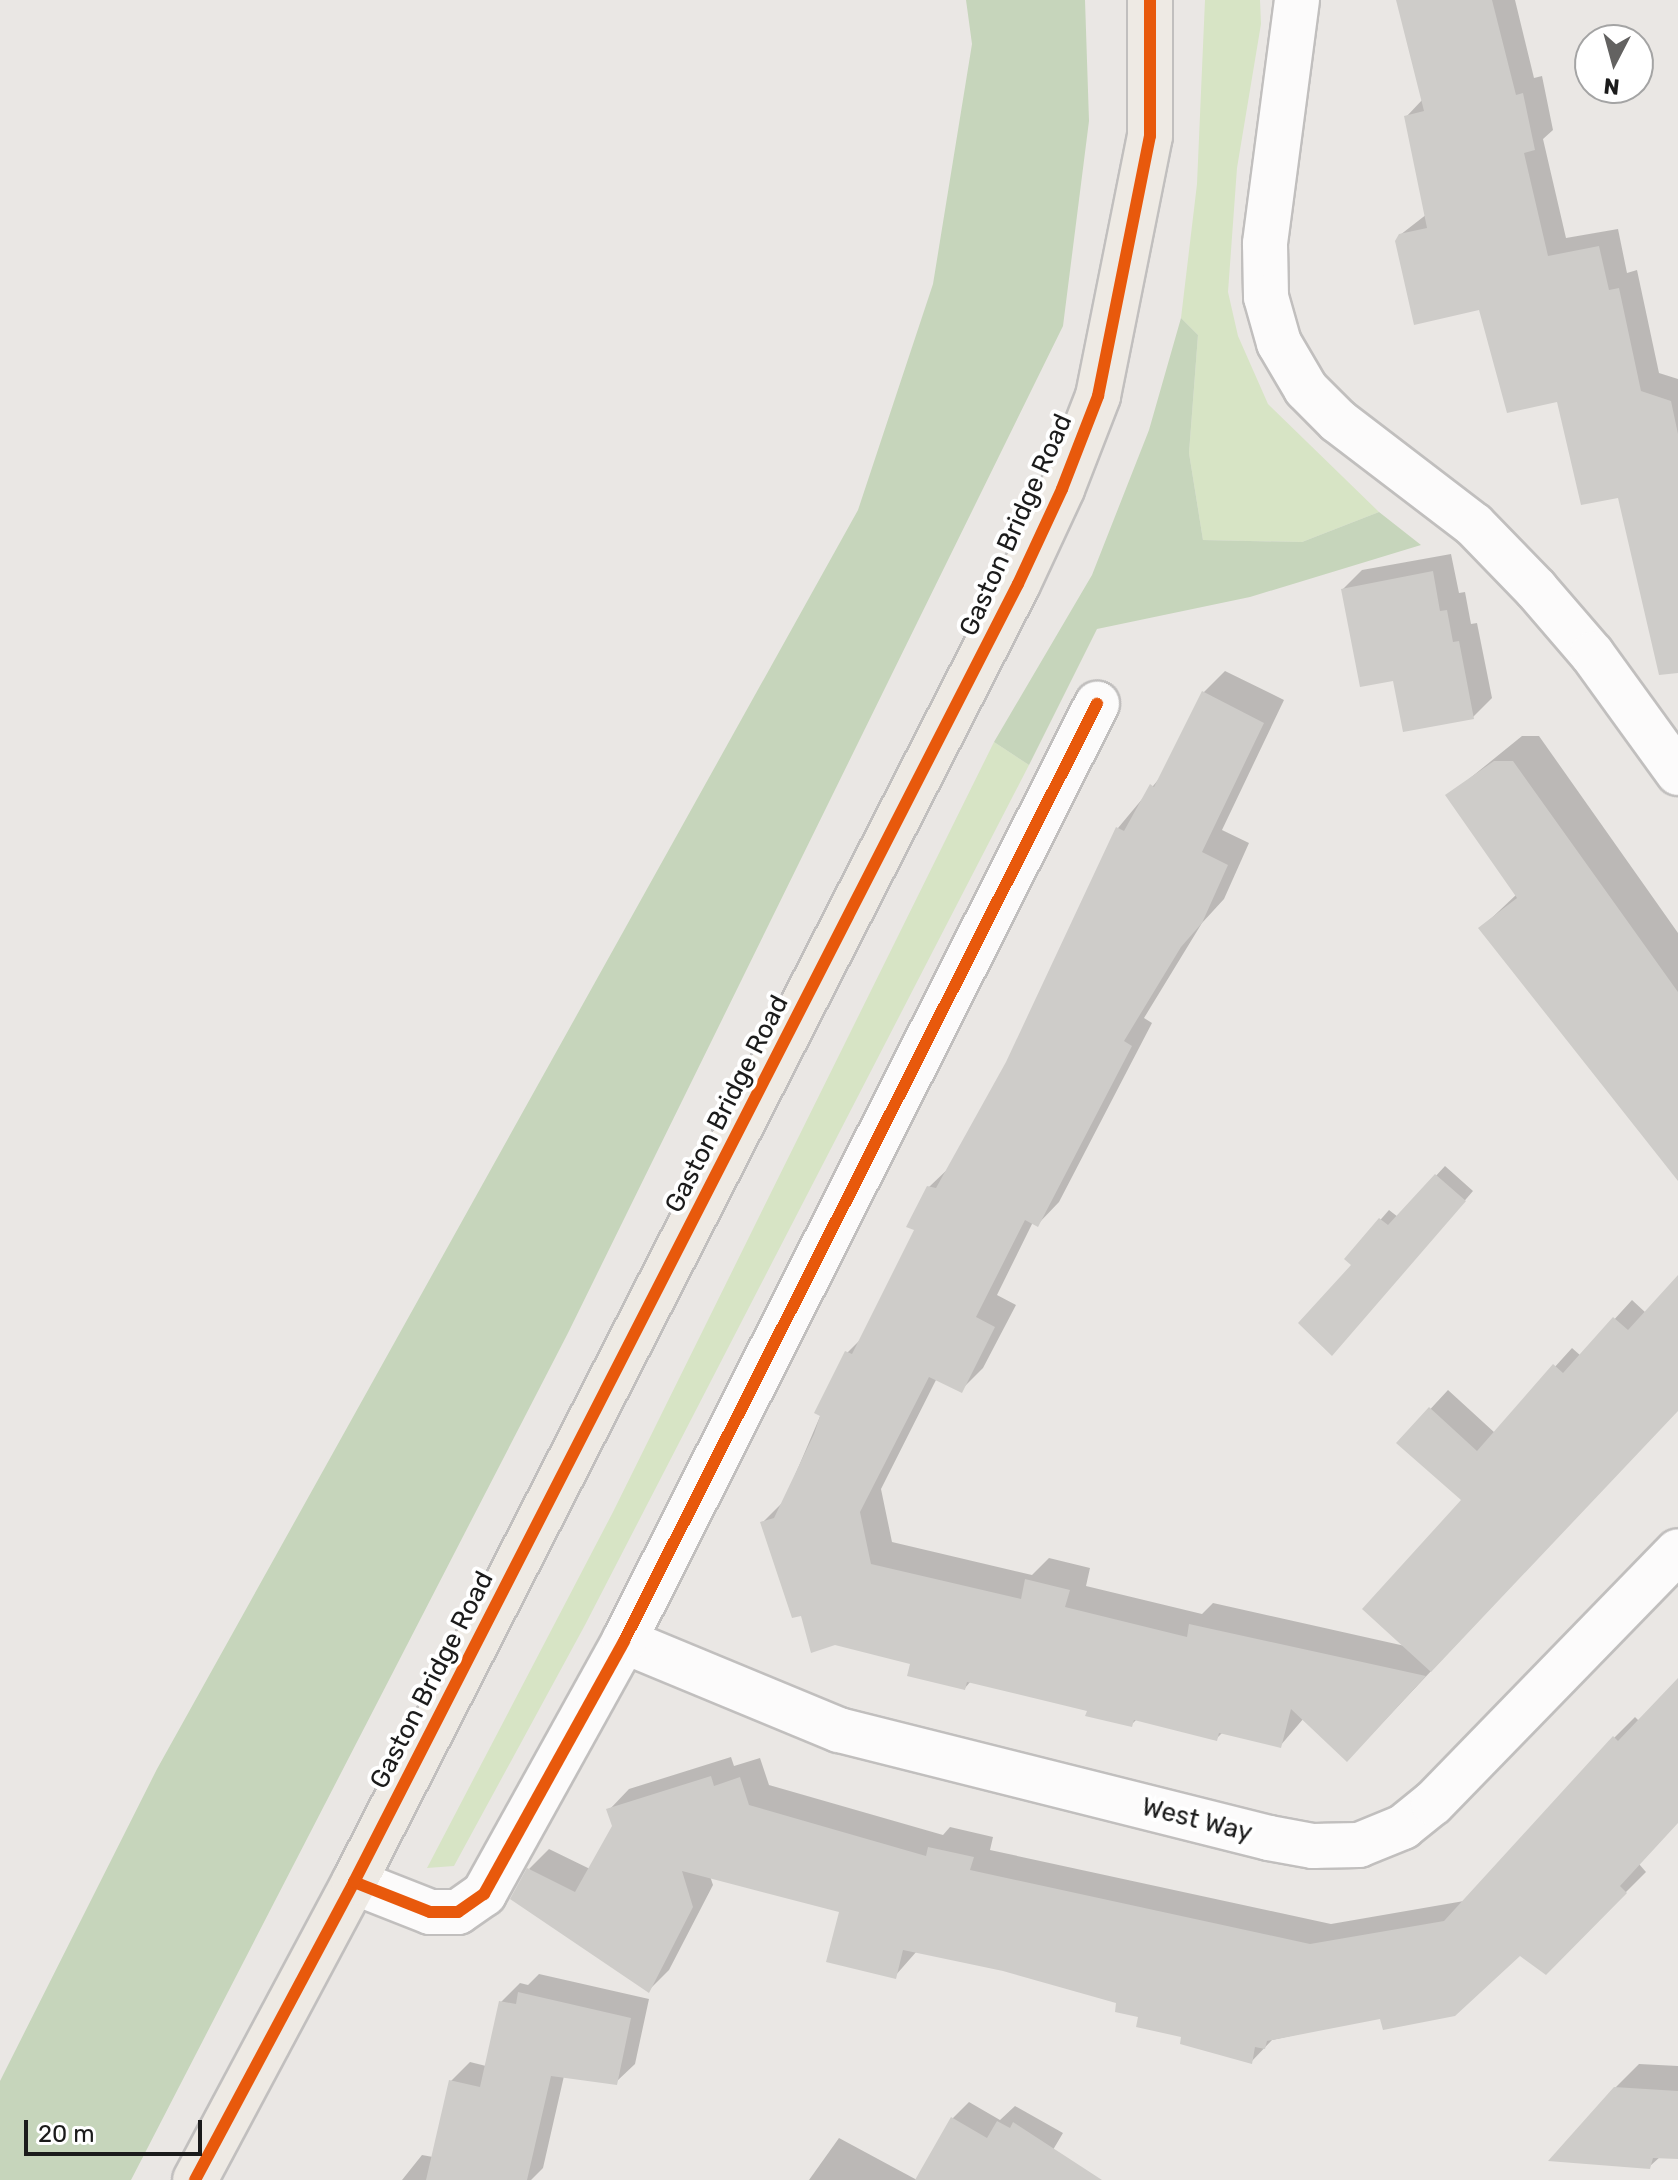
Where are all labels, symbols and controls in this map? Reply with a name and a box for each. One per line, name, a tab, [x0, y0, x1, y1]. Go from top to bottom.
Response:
north arrow	[1574, 24, 1654, 104]
text: N	[1602, 72, 1621, 101]
street label: Gaston Bridge Road	[953, 409, 1079, 641]
street label: Gaston Bridge Road	[659, 990, 795, 1218]
street label: Gaston Bridge Road	[364, 1566, 500, 1794]
street label: West Way	[1138, 1791, 1256, 1849]
scale bar	[28, 2104, 206, 2154]
text: 20 m	[38, 2120, 95, 2148]

